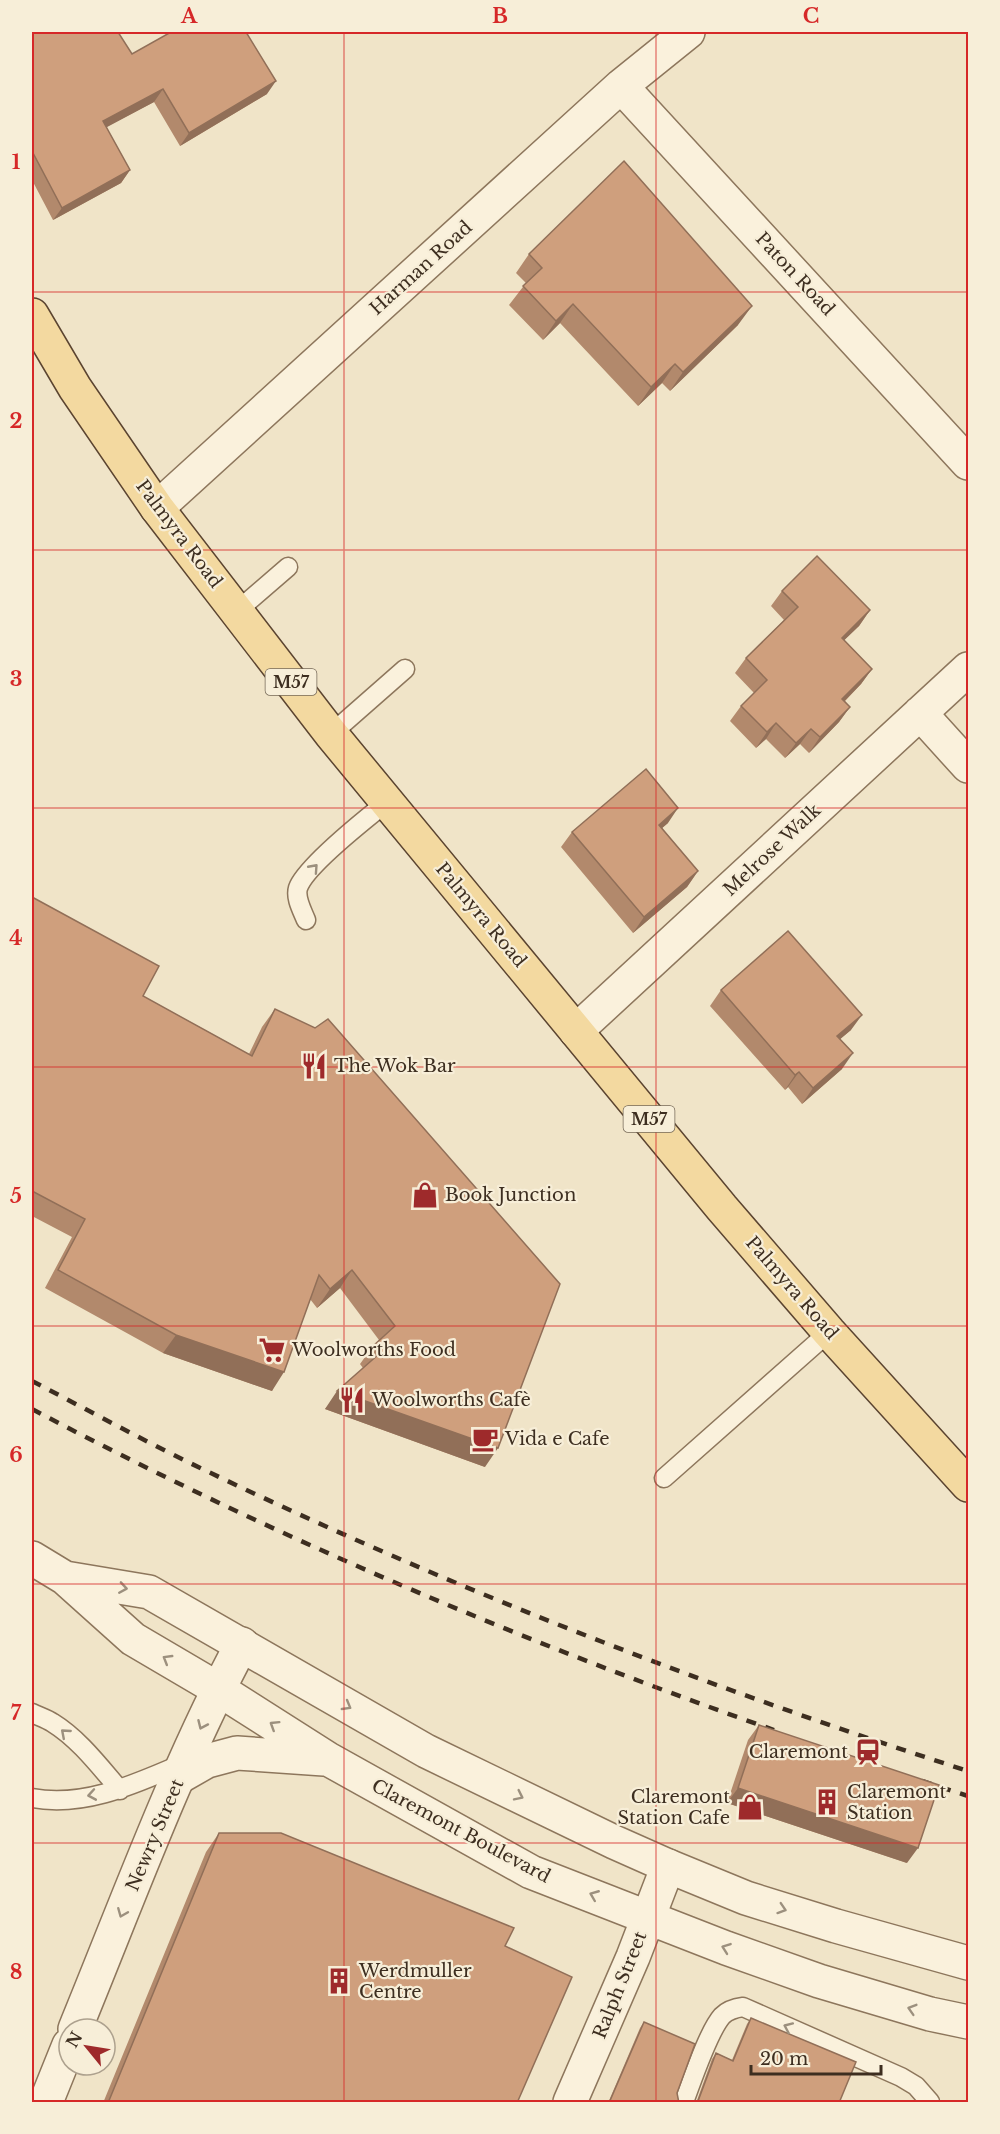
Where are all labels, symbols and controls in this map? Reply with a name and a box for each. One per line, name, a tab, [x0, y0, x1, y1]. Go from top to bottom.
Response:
text: A	[180, 4, 198, 28]
text: B	[492, 4, 508, 28]
text: C	[803, 4, 819, 28]
text: 1	[12, 150, 21, 174]
street label: Harman Road	[365, 216, 477, 320]
street label: Paton Road	[751, 228, 839, 320]
text: 2	[9, 409, 23, 433]
street label: Palmyra Road	[131, 476, 227, 592]
text: 3	[10, 667, 22, 691]
road number: M57	[266, 669, 316, 695]
street label: Melrose Walk	[719, 799, 825, 901]
street label: Palmyra Road	[431, 858, 531, 972]
one-way arrow	[307, 864, 318, 875]
text: 4	[9, 926, 23, 950]
restaurant icon: The Wok Bar	[299, 1051, 329, 1081]
place label: The Wok Bar	[334, 1055, 456, 1077]
road number: M57	[624, 1106, 674, 1132]
shop icon: Book Junction	[410, 1180, 440, 1210]
text: 5	[10, 1184, 22, 1208]
place label: Book Junction	[445, 1184, 576, 1206]
street label: Palmyra Road	[741, 1232, 843, 1344]
supermarket icon: Woolworths Food	[257, 1335, 287, 1365]
place label: Woolworths Food	[291, 1339, 456, 1361]
restaurant icon: Woolworths Cafè	[337, 1385, 367, 1415]
place label: Woolworths Cafè	[371, 1389, 531, 1411]
cafe icon: Vida e Cafe	[470, 1424, 500, 1454]
place label: Vida e Cafe	[504, 1428, 610, 1450]
text: 6	[9, 1443, 23, 1467]
one-way arrow	[118, 1581, 127, 1593]
one-way arrow	[163, 1655, 173, 1667]
one-way arrow	[341, 1699, 351, 1710]
text: 7	[11, 1701, 22, 1725]
one-way arrow	[197, 1719, 209, 1730]
one-way arrow	[270, 1720, 280, 1732]
one-way arrow	[61, 1729, 72, 1740]
station icon: Claremont	[853, 1737, 883, 1767]
place label: Claremont	[749, 1741, 848, 1763]
street label: Claremont Boulevard	[368, 1774, 554, 1888]
street label: Newry Street	[121, 1775, 189, 1895]
place label: Claremont Station	[847, 1781, 946, 1824]
place label: Claremont Station Cafe	[617, 1786, 730, 1829]
building icon: Claremont Station	[812, 1787, 842, 1817]
one-way arrow	[87, 1788, 97, 1801]
one-way arrow	[513, 1789, 524, 1801]
shop icon: Claremont Station Cafe	[735, 1792, 765, 1822]
one-way arrow	[589, 1890, 600, 1902]
one-way arrow	[776, 1902, 787, 1914]
one-way arrow	[117, 1906, 129, 1917]
street label: Ralph Street	[588, 1928, 652, 2042]
one-way arrow	[721, 1943, 732, 1956]
text: 8	[10, 1960, 22, 1984]
place label: Werdmuller Centre	[358, 1960, 472, 2003]
building icon: Werdmuller Centre	[324, 1966, 354, 1996]
one-way arrow	[907, 2004, 918, 2016]
north arrow	[57, 2017, 117, 2077]
one-way arrow	[783, 2022, 794, 2034]
text: N	[62, 2028, 86, 2051]
scale bar	[751, 2038, 882, 2076]
text: 20 m	[760, 2048, 808, 2070]

